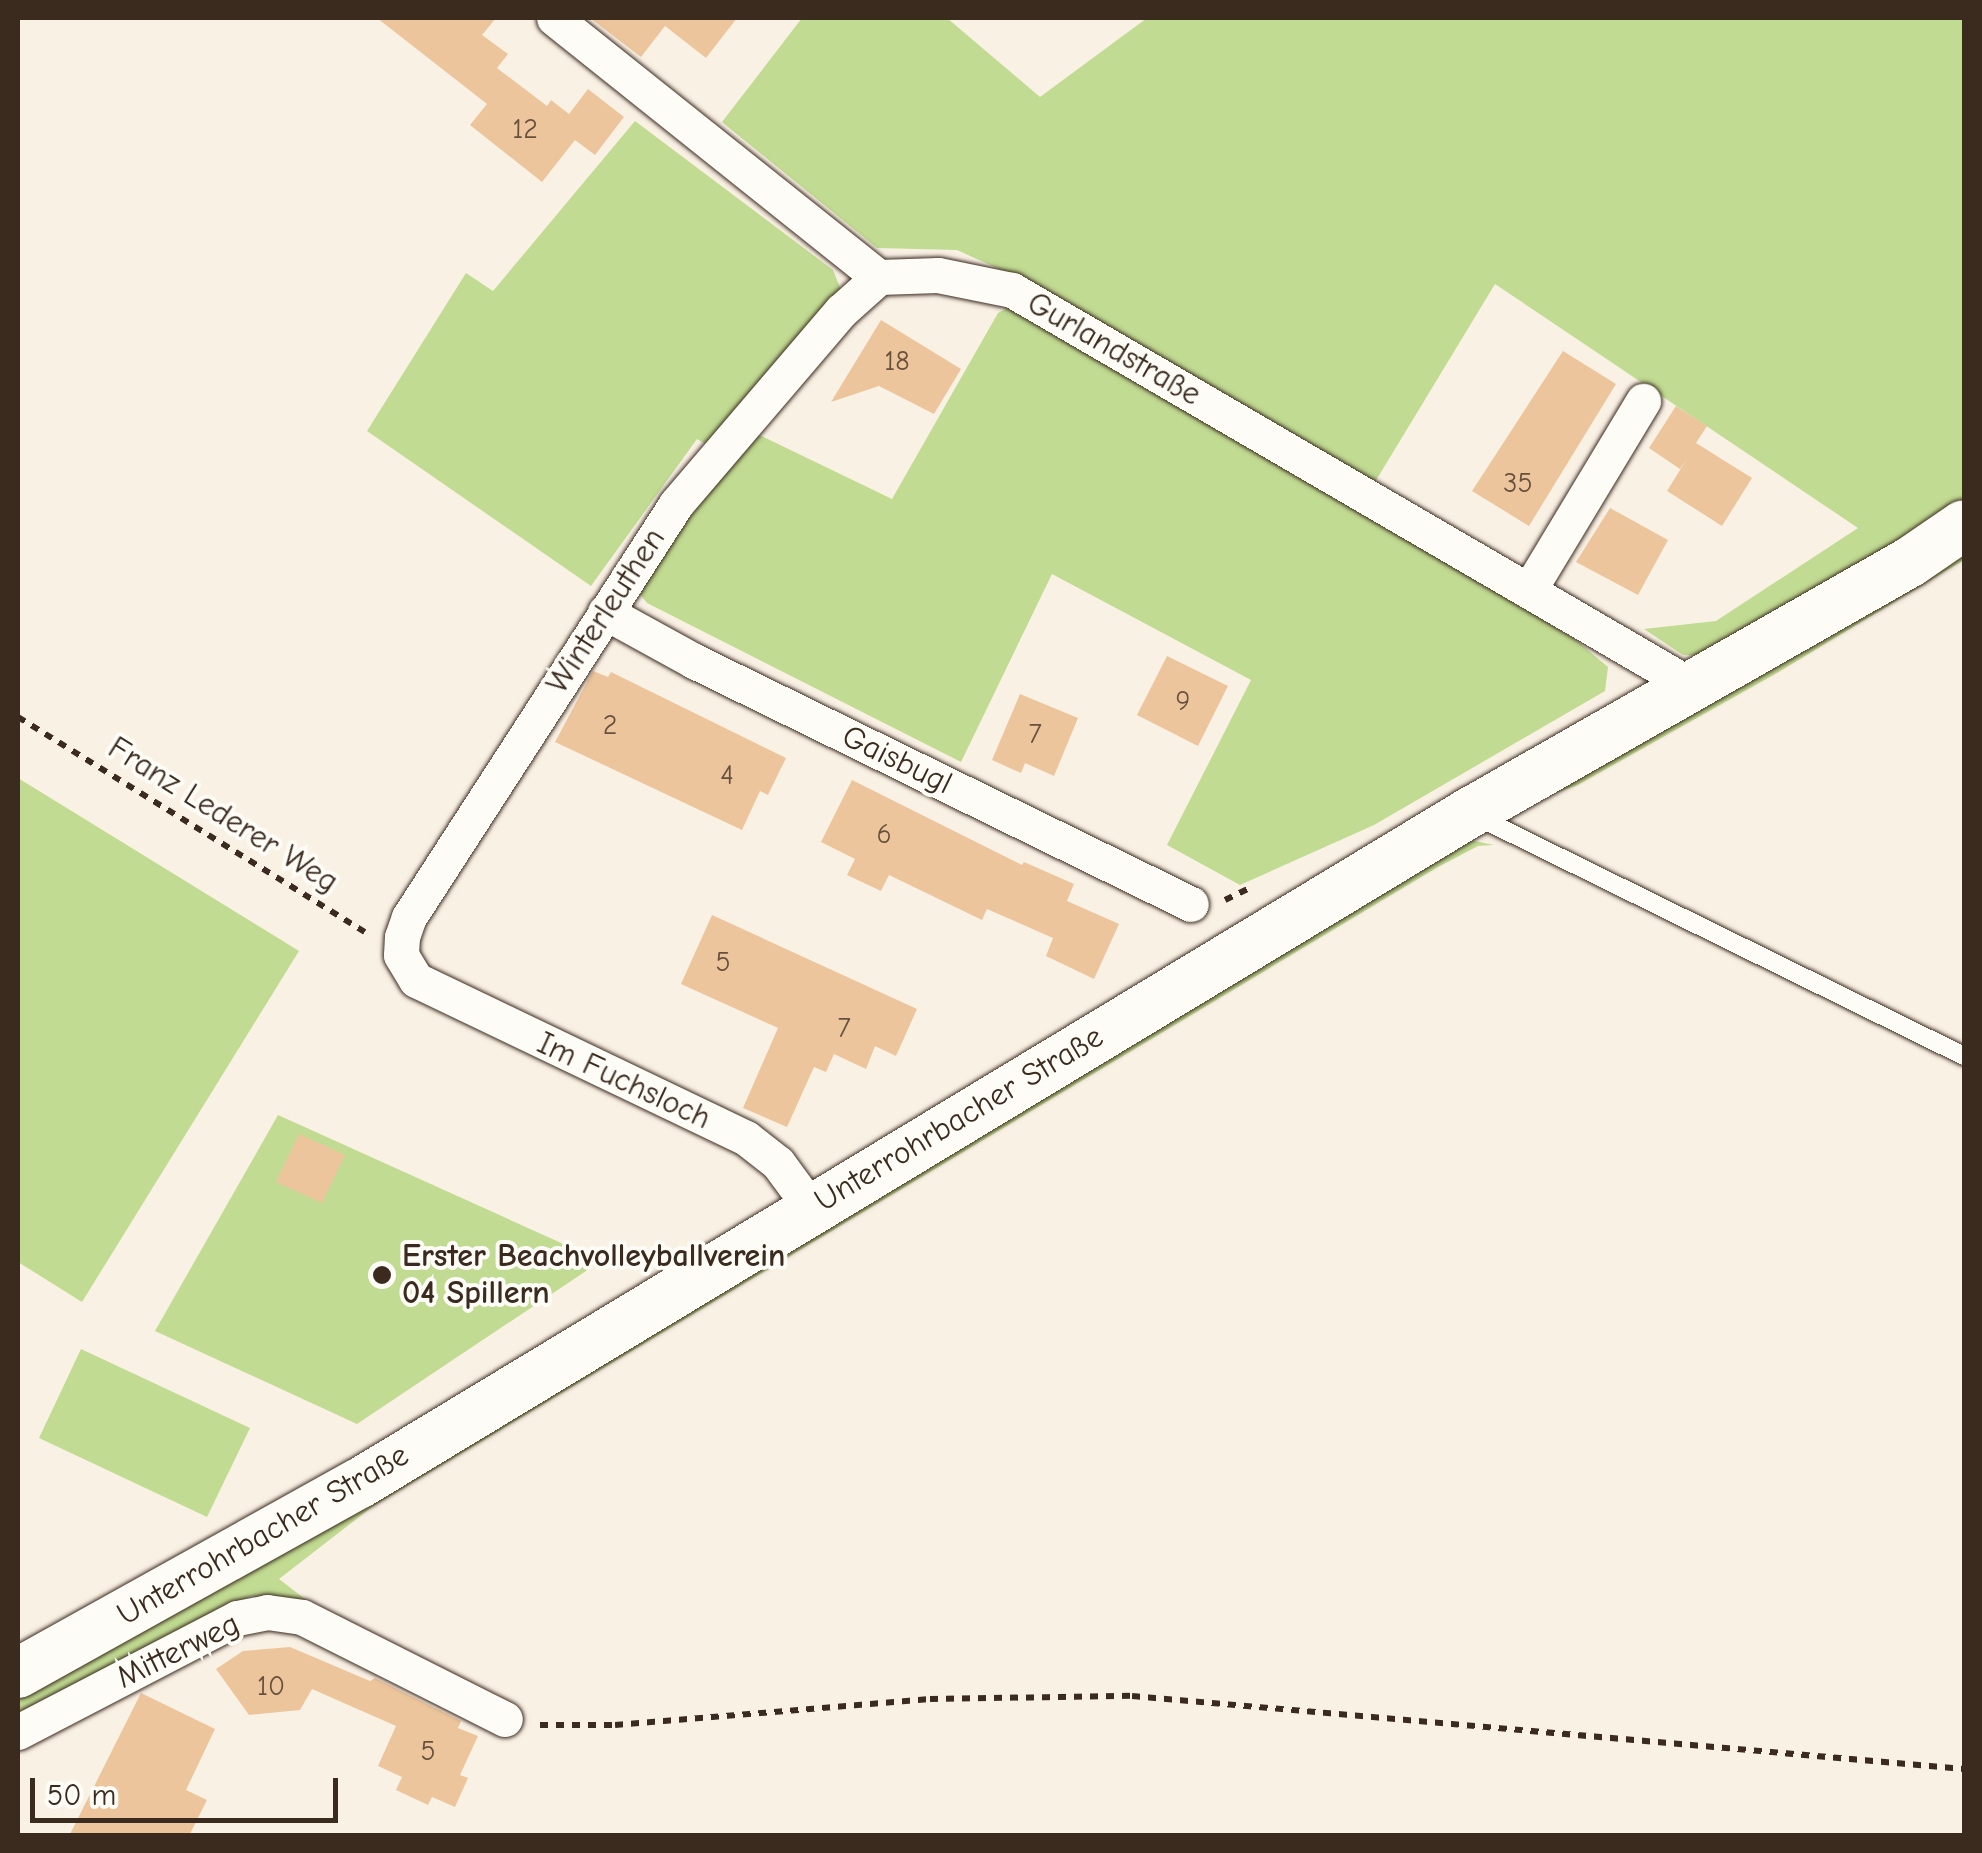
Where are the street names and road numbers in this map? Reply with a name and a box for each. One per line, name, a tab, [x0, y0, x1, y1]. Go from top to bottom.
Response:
street label: Gurlandstraße	[1020, 284, 1208, 414]
street label: Winterleuthen	[538, 521, 674, 701]
street label: Gaisbugl	[836, 717, 958, 803]
street label: Franz Lederer Weg	[101, 729, 345, 901]
street label: Unterrohrbacher Straße	[808, 1018, 1110, 1220]
street label: Im Fuchsloch	[531, 1024, 717, 1138]
street label: Unterrohrbacher Straße	[111, 1436, 415, 1634]
street label: Mitterweg	[110, 1605, 246, 1697]

